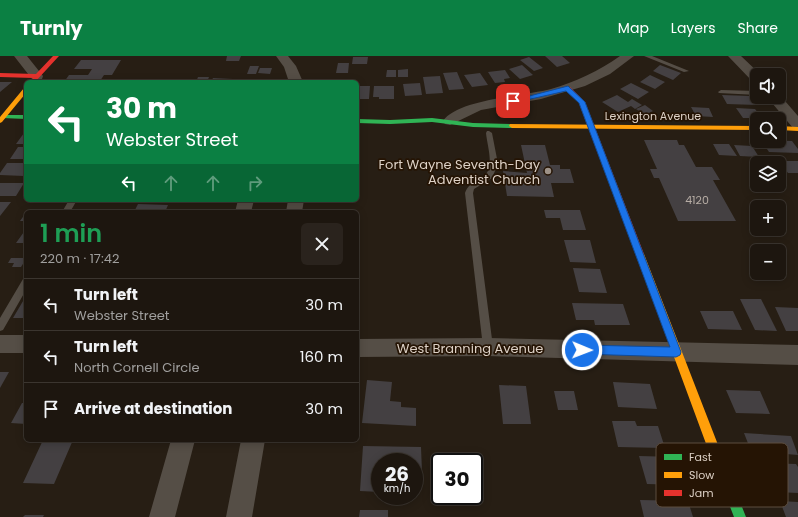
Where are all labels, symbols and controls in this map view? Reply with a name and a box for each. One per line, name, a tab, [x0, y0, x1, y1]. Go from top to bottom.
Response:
text: Turnly	[20, 15, 83, 42]
text: Map	[618, 18, 649, 38]
text: Layers	[671, 18, 715, 38]
text: Share	[737, 18, 778, 38]
map controls	[750, 68, 786, 280]
button: sound	[750, 68, 786, 104]
pin	[496, 84, 530, 118]
text: 30 m	[106, 89, 177, 128]
icon: arrive	[502, 90, 524, 112]
icon: left	[40, 96, 92, 148]
street label: Lexington Avenue	[605, 108, 701, 124]
button: search	[750, 112, 786, 148]
text: Webster Street	[106, 127, 238, 152]
place label: Fort Wayne Seventh-Day Adventist Church	[379, 155, 541, 189]
button: layers	[750, 156, 786, 192]
marker: Fort Wayne Seventh-Day Adventist Church	[543, 166, 553, 176]
icon: left	[118, 172, 140, 194]
icon: ahead	[160, 172, 182, 194]
icon: ahead	[202, 172, 224, 194]
icon: right	[244, 172, 266, 194]
house number: 4120	[685, 192, 709, 208]
button: +	[750, 200, 786, 236]
text: 1 min	[40, 217, 102, 250]
button: close	[301, 223, 343, 265]
button: −	[750, 244, 786, 280]
text: 220 m · 17:42	[40, 249, 119, 268]
text: Turn left	[74, 284, 138, 305]
icon: left	[40, 294, 62, 316]
text: 30 m	[305, 294, 343, 315]
text: Webster Street	[74, 306, 170, 325]
position arrow	[561, 329, 603, 371]
text: Turn left	[74, 336, 138, 357]
street label: West Branning Avenue	[397, 339, 543, 358]
icon: left	[40, 346, 62, 368]
text: 160 m	[300, 346, 343, 367]
text: North Cornell Circle	[74, 358, 200, 377]
icon: arrive	[40, 398, 62, 420]
text: Arrive at destination	[74, 398, 232, 419]
text: 30 m	[305, 398, 343, 419]
legend	[656, 443, 788, 507]
text: Fast	[689, 449, 712, 465]
speed limit sign: 30	[431, 453, 483, 505]
text: 26	[385, 460, 409, 488]
text: Slow	[689, 467, 714, 483]
text: km/h	[384, 481, 410, 496]
text: Jam	[689, 485, 714, 501]

